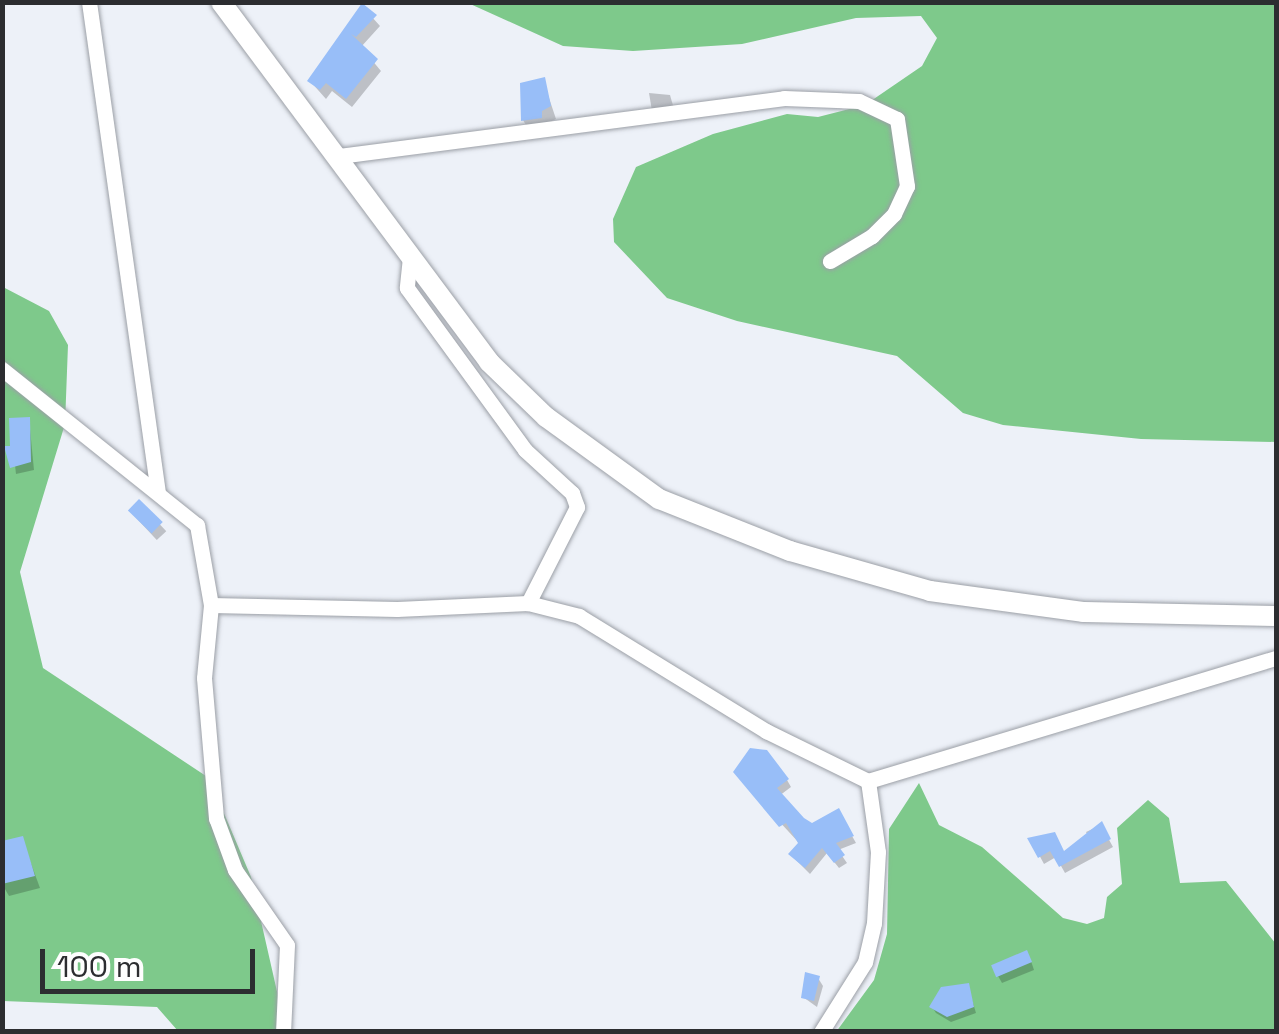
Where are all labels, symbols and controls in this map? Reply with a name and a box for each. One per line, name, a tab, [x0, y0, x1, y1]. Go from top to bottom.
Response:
scale bar	[45, 929, 260, 991]
text: 100 m	[57, 947, 142, 986]

